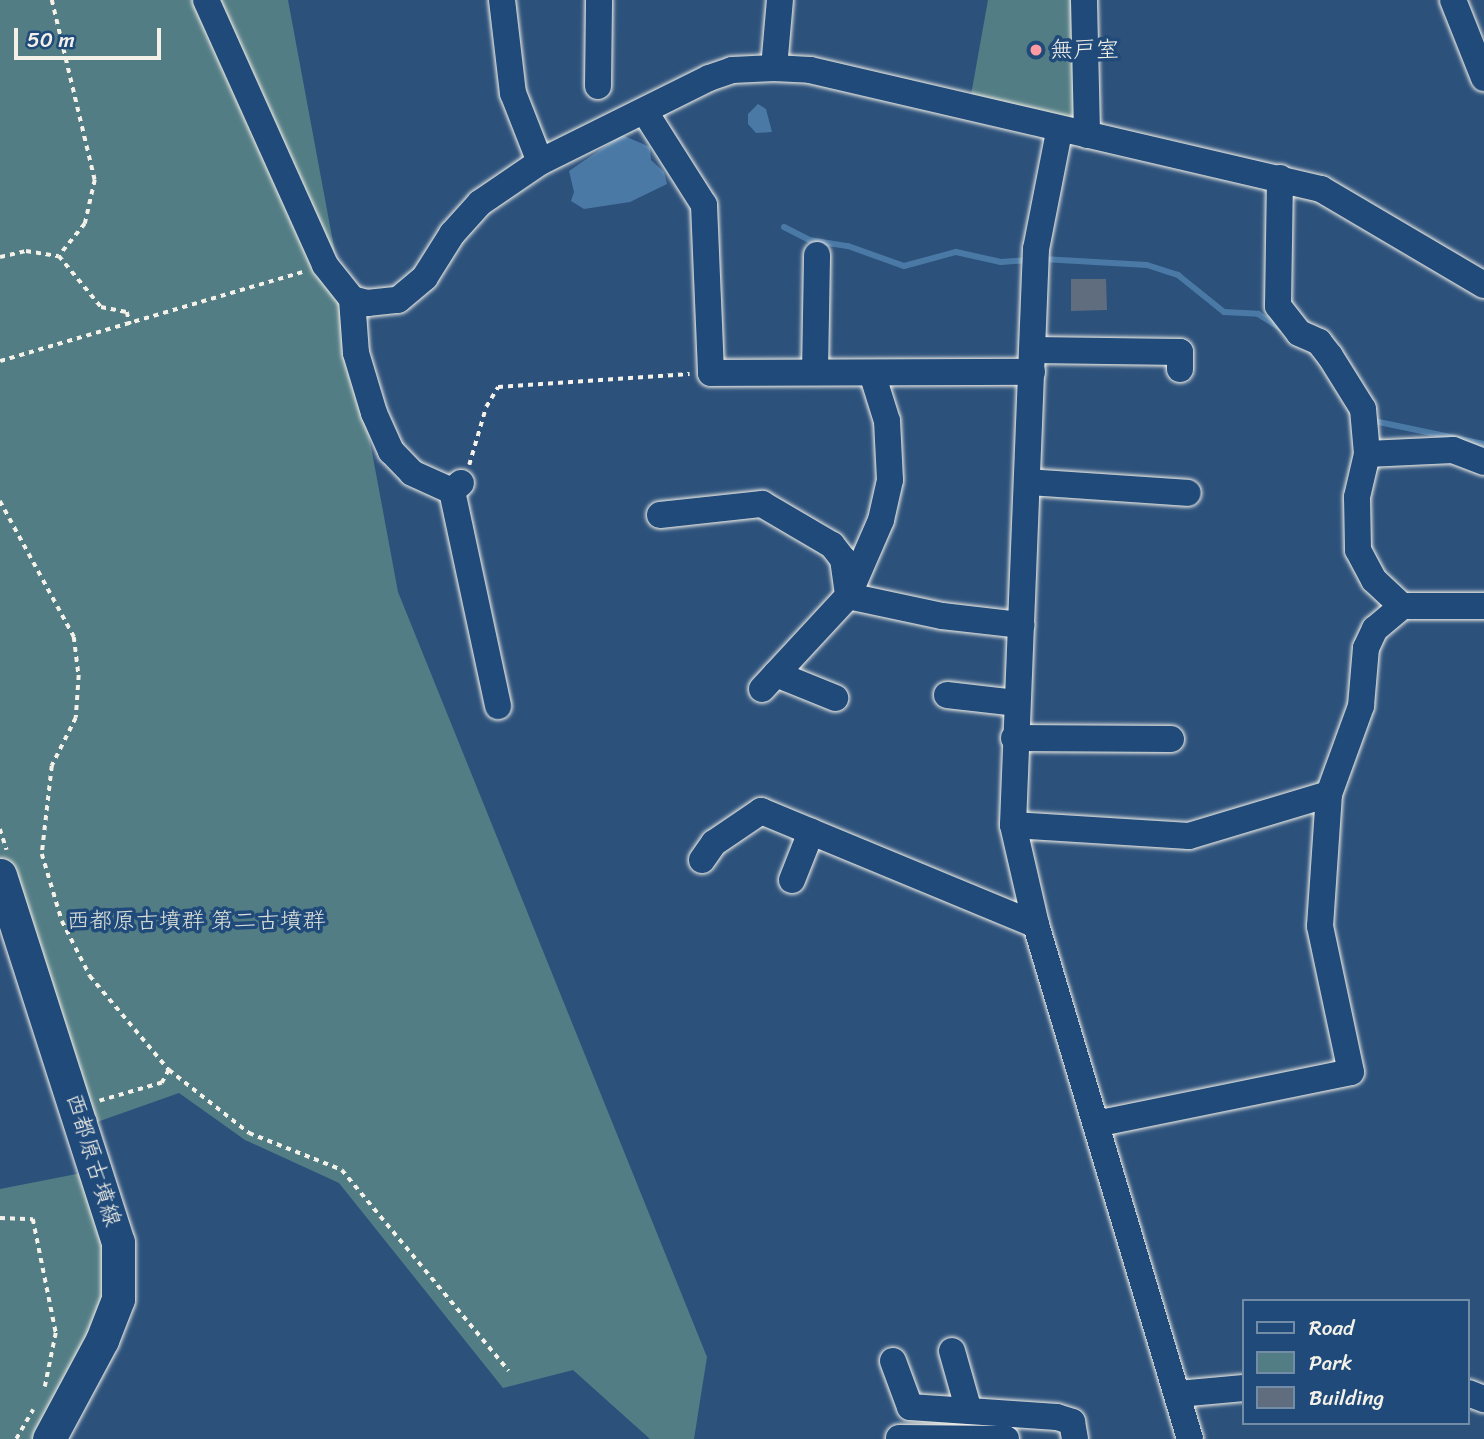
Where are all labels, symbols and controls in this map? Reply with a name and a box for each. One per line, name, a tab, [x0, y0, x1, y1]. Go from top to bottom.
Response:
scale bar	[18, 14, 164, 58]
text: 50 m	[27, 21, 75, 59]
place label: 無戸室	[1050, 36, 1119, 64]
marker: 無戸室	[1028, 42, 1044, 58]
park label: 西都原古墳群 第二古墳群	[67, 907, 325, 935]
street label: 西都原古墳線	[60, 1090, 126, 1230]
legend	[1242, 1299, 1470, 1425]
text: Road	[1309, 1309, 1354, 1347]
text: Park	[1309, 1344, 1352, 1382]
text: Building	[1309, 1379, 1384, 1417]

